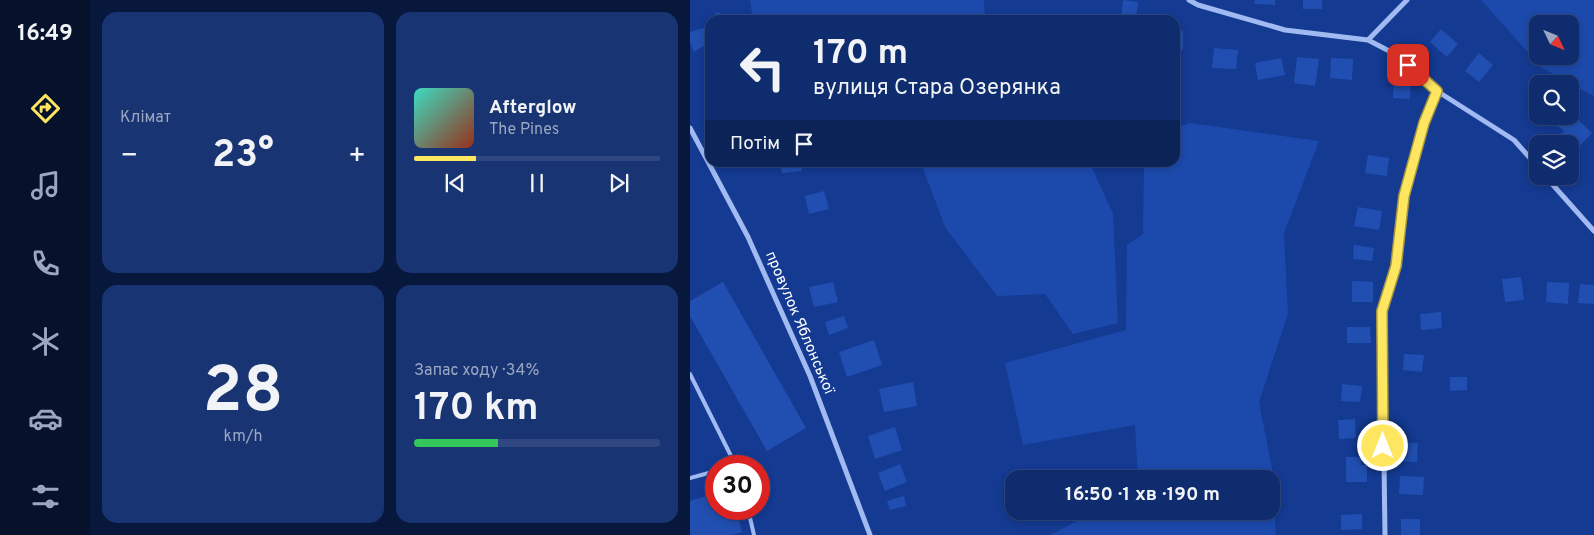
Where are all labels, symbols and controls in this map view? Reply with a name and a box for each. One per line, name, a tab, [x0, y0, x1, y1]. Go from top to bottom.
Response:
north arrow	[1529, 15, 1579, 65]
map controls	[1529, 15, 1579, 185]
text: 16:49	[17, 21, 73, 48]
text: 170 m	[813, 32, 908, 76]
icon: left	[730, 35, 795, 100]
pin	[1387, 44, 1429, 86]
icon: arrive	[1394, 51, 1422, 79]
text: вулиця Стара Озерянка	[813, 75, 1061, 102]
button: search	[1529, 75, 1579, 125]
icon: directions	[28, 91, 63, 126]
text: Afterglow	[489, 96, 577, 120]
text: Клімат	[120, 108, 171, 128]
text: The Pines	[489, 120, 559, 140]
icon: arrive	[790, 130, 818, 158]
text: 23°	[212, 132, 274, 181]
text: Потім	[730, 132, 780, 156]
button: layers	[1529, 135, 1579, 185]
text: −	[120, 139, 138, 175]
text: +	[348, 139, 366, 175]
icon: music	[28, 168, 63, 203]
icon: previous	[441, 169, 469, 197]
icon: pause	[523, 169, 551, 197]
icon: next	[605, 169, 633, 197]
icon: phone	[28, 246, 63, 281]
street label: провулок Яблонської	[760, 249, 838, 398]
icon: climate	[28, 324, 63, 359]
text: 28	[203, 353, 283, 435]
text: Запас ходу · 34%	[414, 361, 539, 381]
text: 170 km	[414, 385, 539, 434]
icon: car	[28, 401, 63, 436]
position arrow	[1356, 419, 1408, 471]
text: km/h	[224, 427, 262, 447]
speed limit sign: 30	[705, 455, 770, 520]
icon: filters	[28, 479, 63, 514]
text: 16:50 · 1 хв · 190 m	[1065, 483, 1220, 507]

